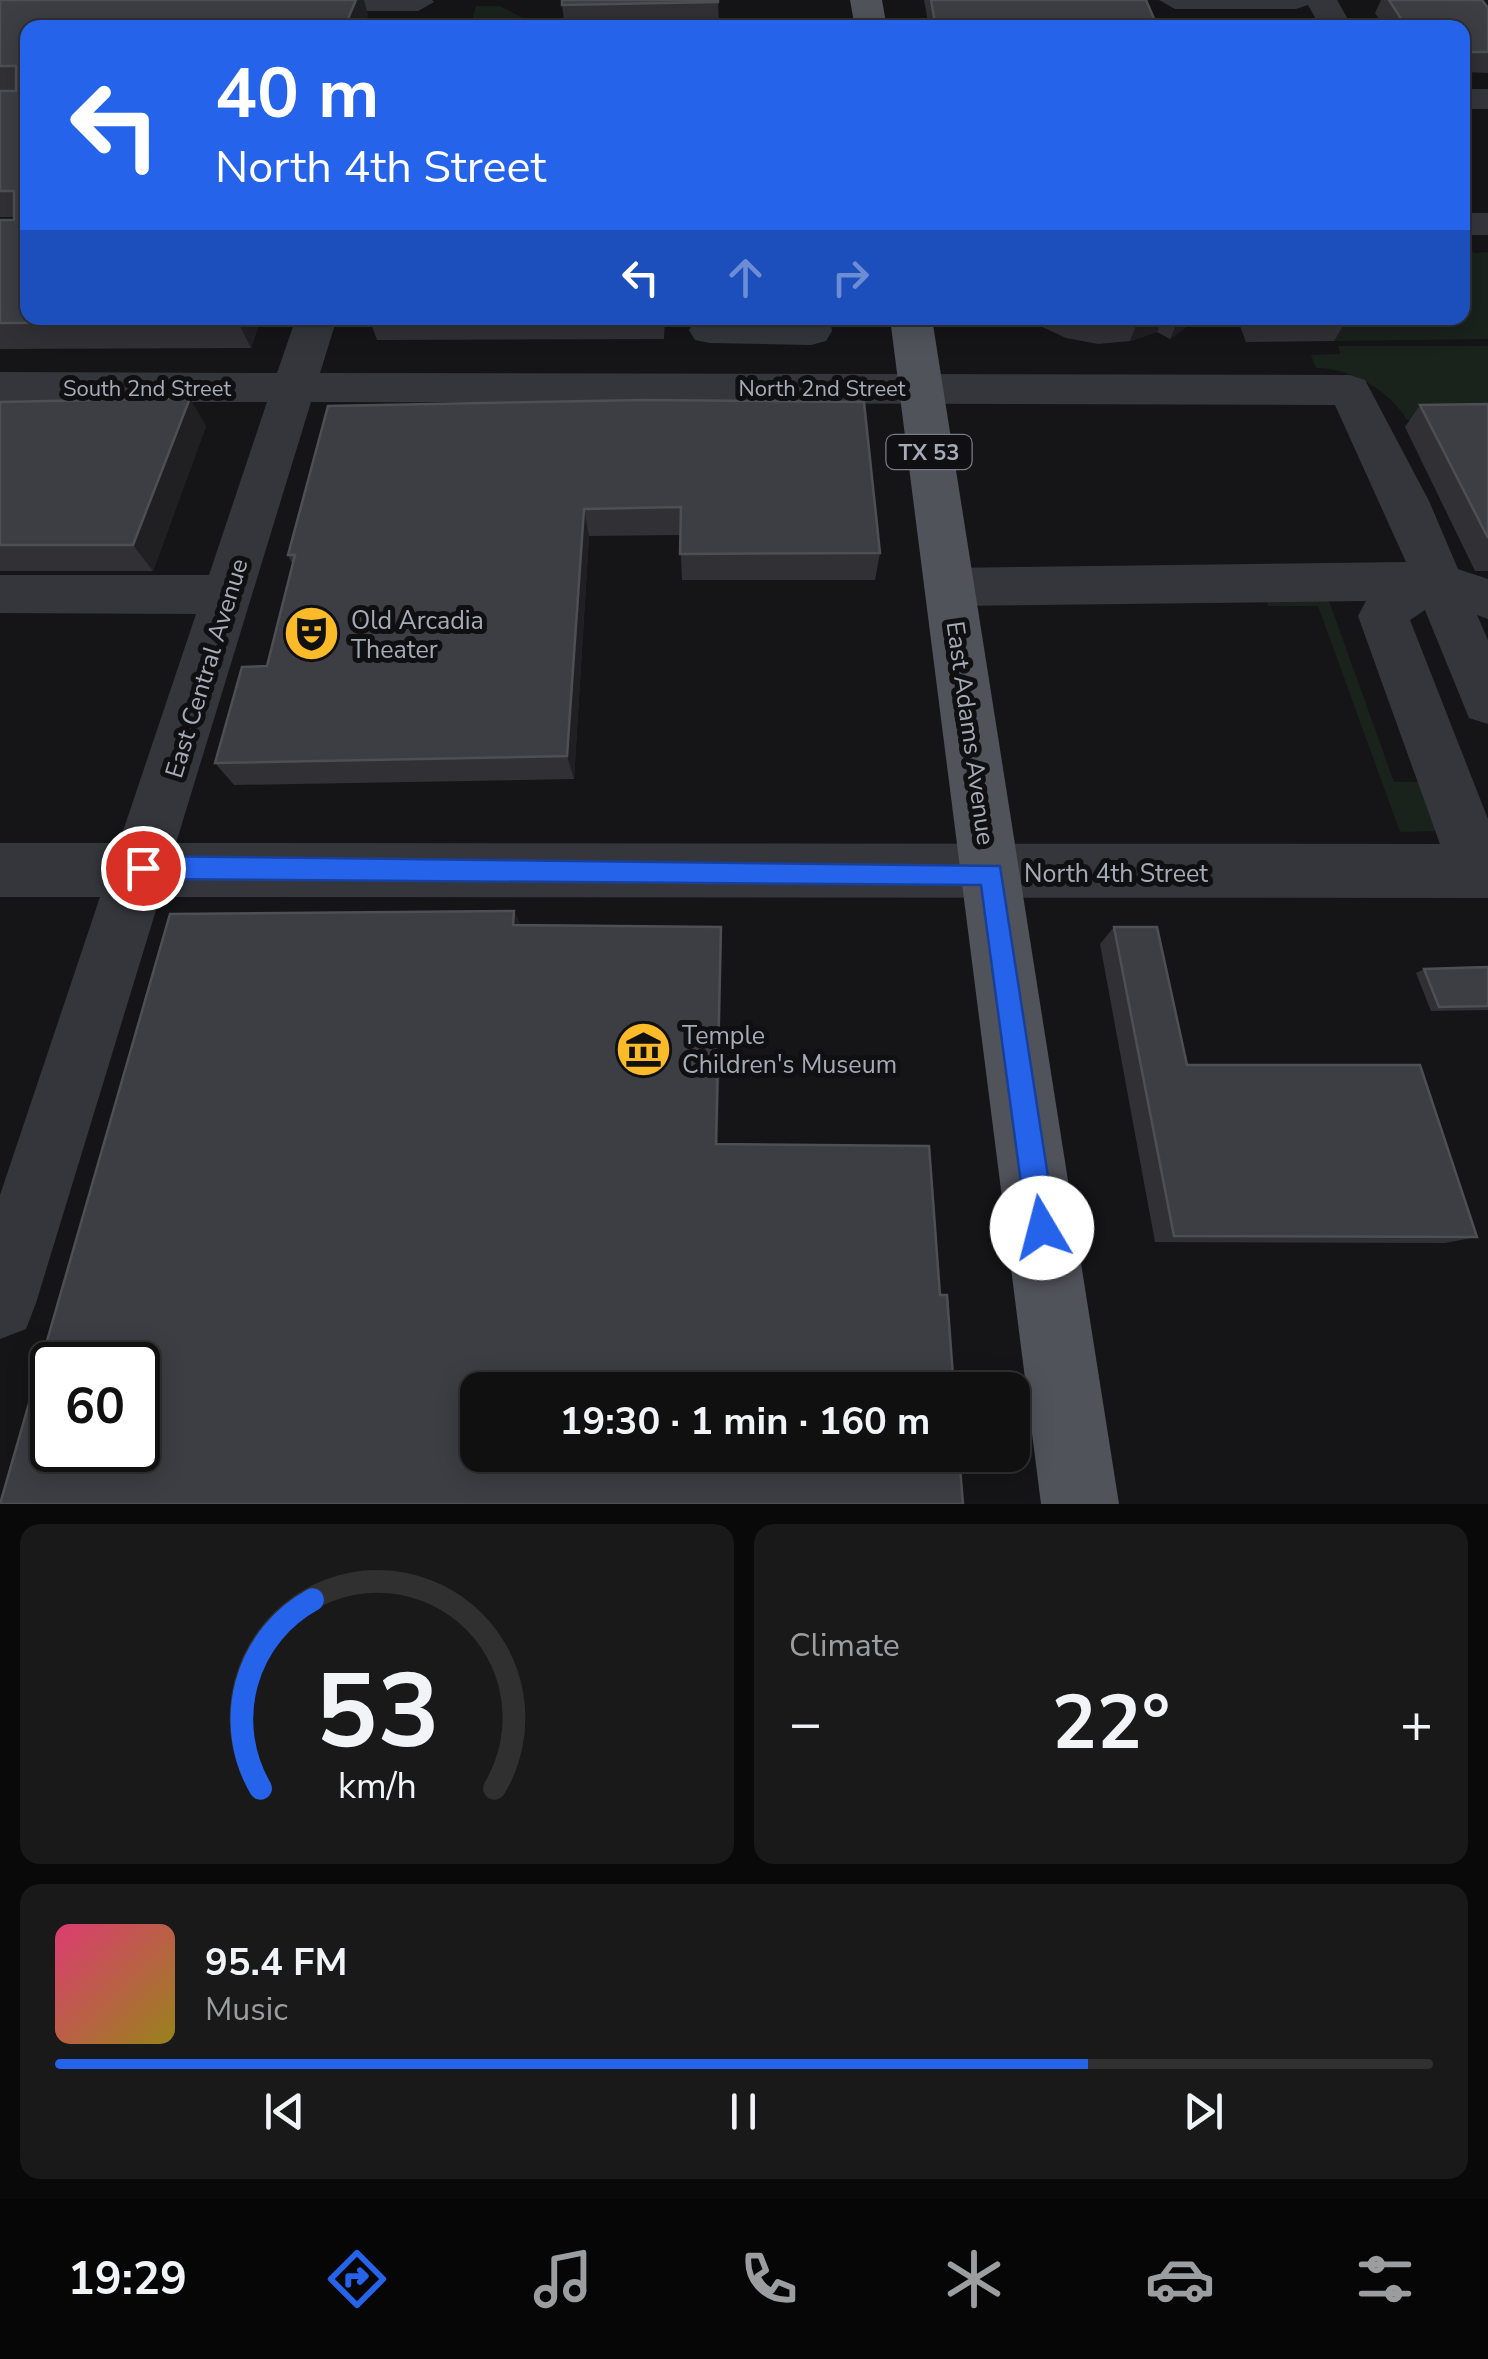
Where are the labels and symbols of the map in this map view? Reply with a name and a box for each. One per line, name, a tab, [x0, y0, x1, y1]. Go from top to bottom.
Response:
street label: South 2nd Street	[63, 374, 231, 404]
street label: North 2nd Street	[738, 374, 906, 404]
road number: TX 53	[886, 435, 972, 469]
street label: East Central Avenue	[157, 554, 257, 782]
theatre icon: Old Arcadia Theater	[282, 604, 342, 664]
place label: Old Arcadia Theater	[351, 604, 484, 667]
street label: East Adams Avenue	[937, 619, 1003, 847]
pin	[101, 826, 186, 911]
street label: North 4th Street	[1024, 857, 1208, 891]
museum icon: Temple Children's Museum	[613, 1019, 673, 1079]
place label: Temple Children's Museum	[682, 1019, 897, 1082]
position arrow	[990, 1176, 1094, 1280]
speed limit sign: 60	[30, 1342, 160, 1472]

